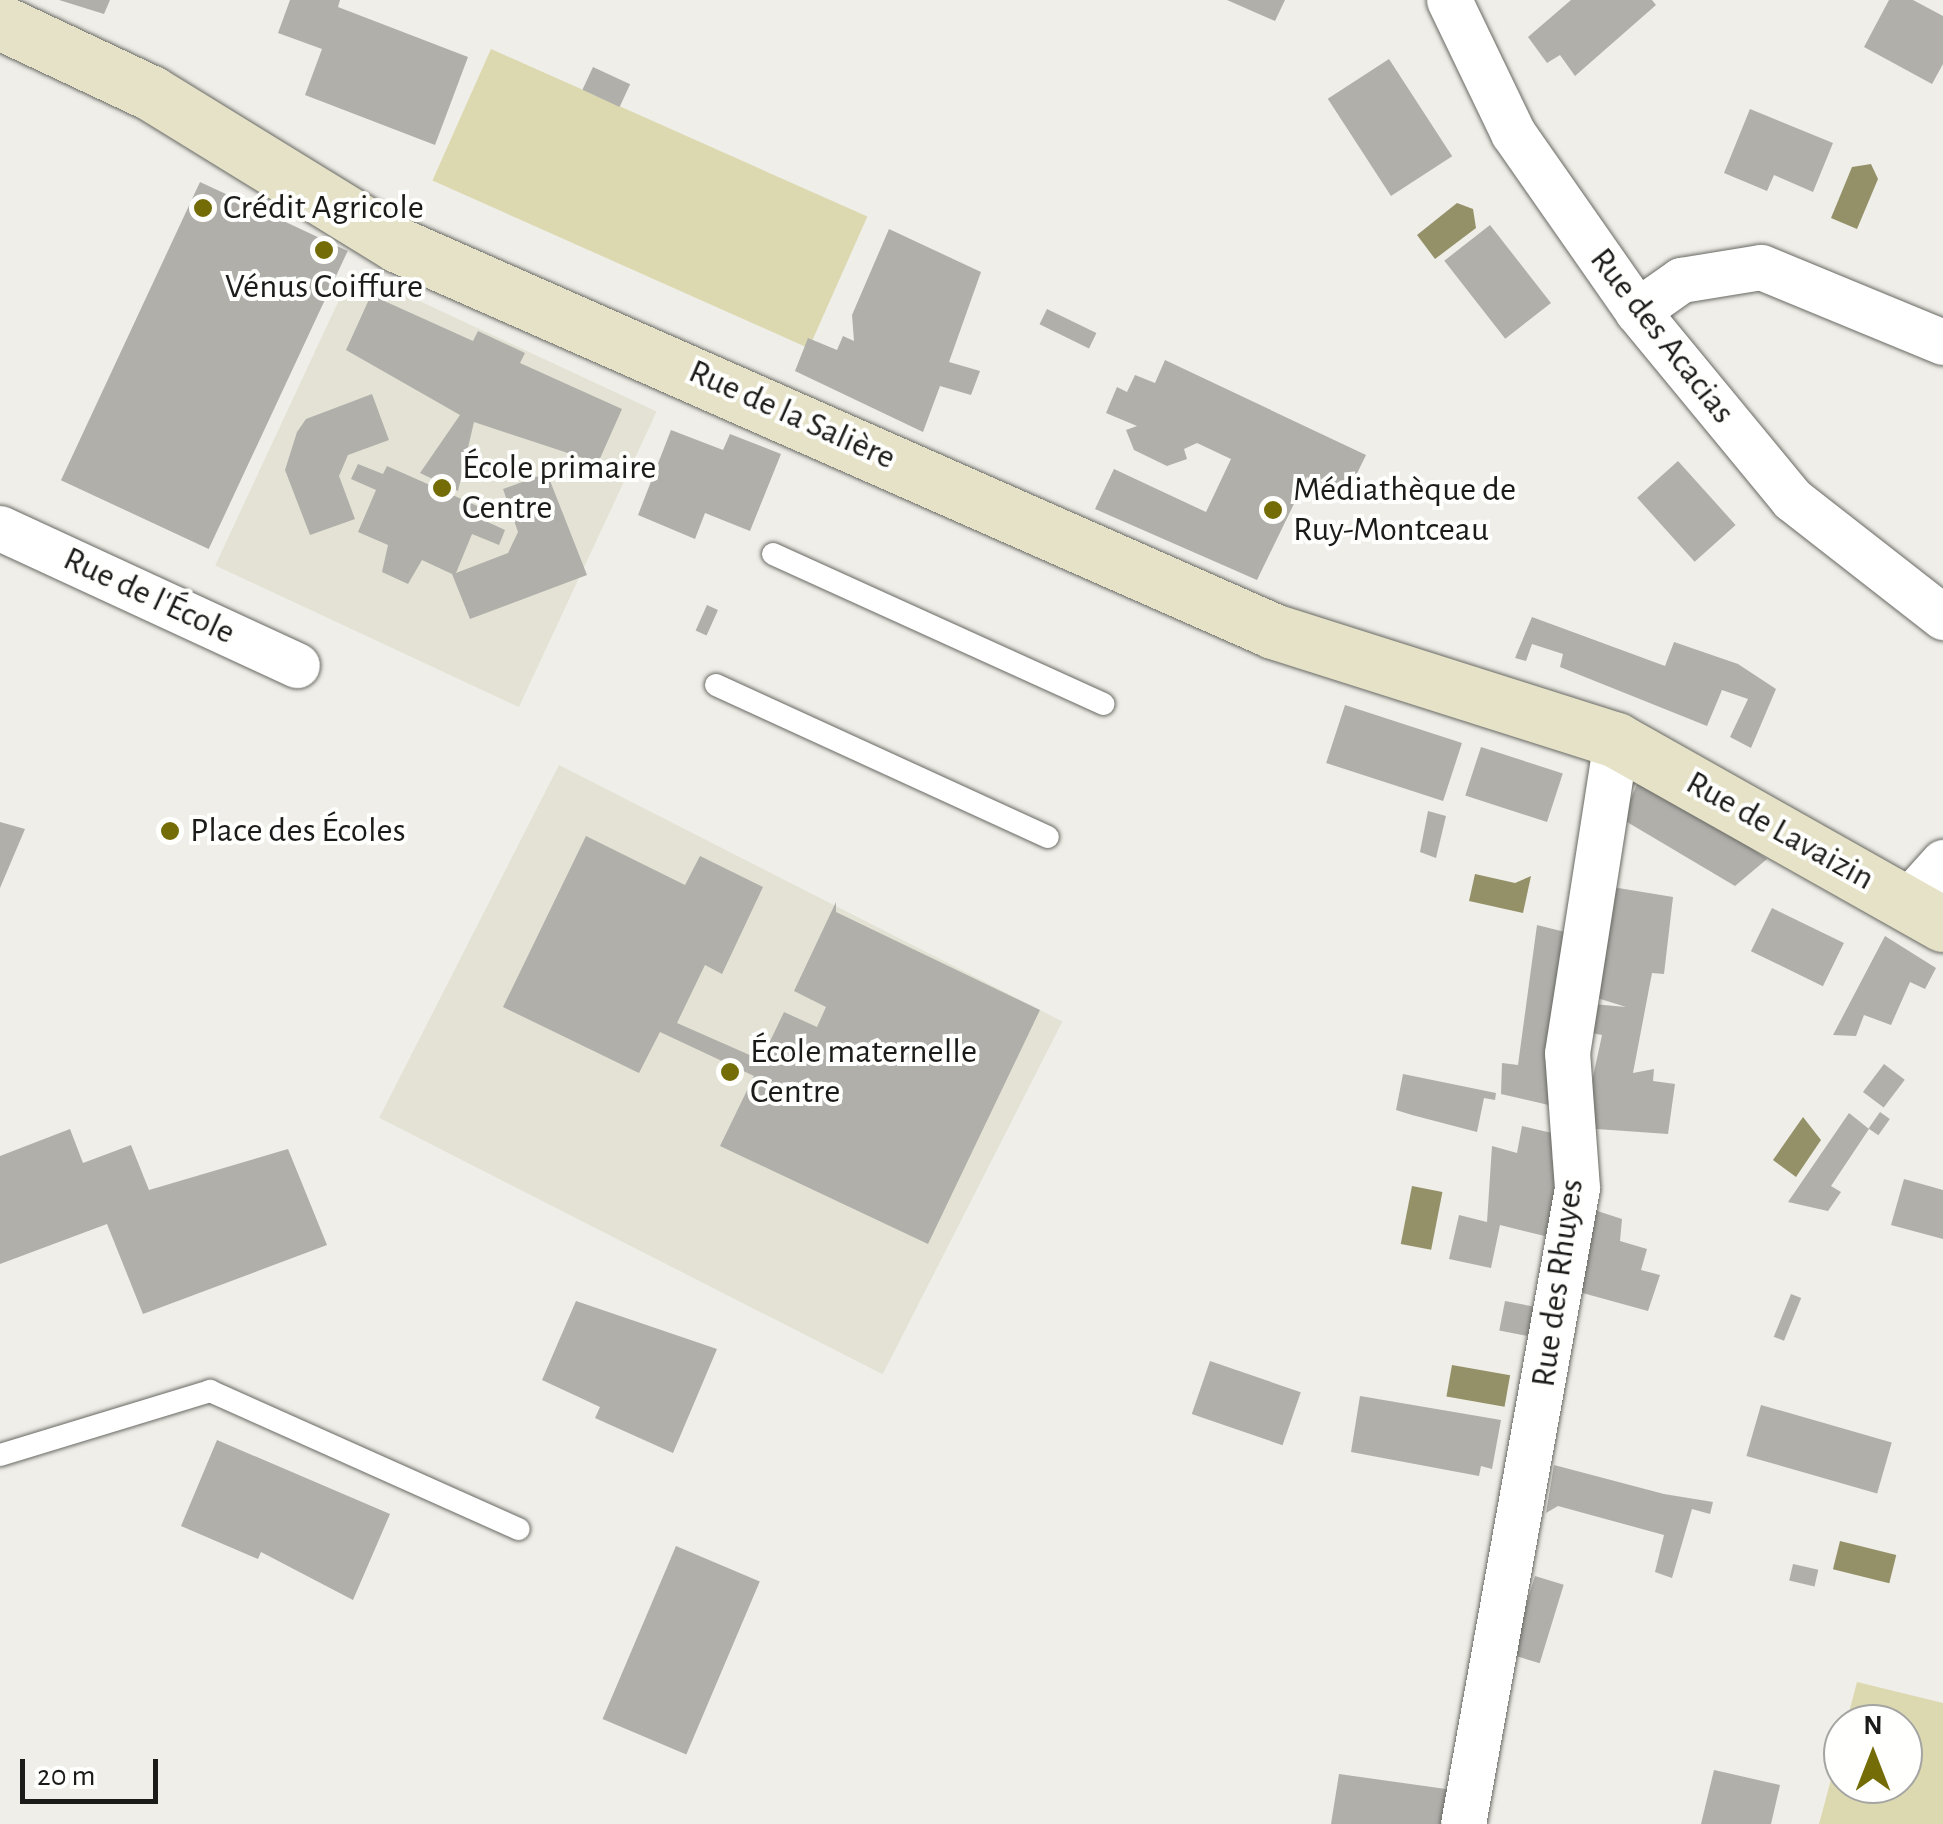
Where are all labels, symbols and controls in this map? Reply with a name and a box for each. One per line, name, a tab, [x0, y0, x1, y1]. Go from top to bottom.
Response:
place label: Crédit Agricole	[223, 187, 424, 229]
marker: Crédit Agricole	[192, 197, 214, 219]
marker: Vénus Coiffure	[313, 239, 335, 261]
street label: Rue des Acacias	[1580, 240, 1744, 432]
place label: Vénus Coiffure	[225, 266, 423, 308]
street label: Rue de la Salière	[682, 351, 902, 479]
place label: École primaire Centre	[462, 447, 656, 529]
place label: Médiathèque de Ruy-Montceau	[1293, 469, 1516, 551]
marker: École primaire Centre	[431, 477, 453, 499]
marker: Médiathèque de Ruy-Montceau	[1262, 499, 1284, 521]
street label: Rue de l'École	[57, 538, 241, 654]
street label: Rue de Lavaizin	[1679, 762, 1881, 900]
place label: Place des Écoles	[190, 810, 406, 852]
marker: Place des Écoles	[159, 820, 181, 842]
place label: École maternelle Centre	[750, 1031, 977, 1113]
marker: École maternelle Centre	[719, 1061, 741, 1083]
street label: Rue des Rhuyes	[1523, 1176, 1593, 1390]
north arrow	[1823, 1704, 1923, 1804]
text: N	[1863, 1712, 1883, 1740]
scale bar	[25, 1739, 162, 1801]
text: 20 m	[37, 1761, 95, 1791]

